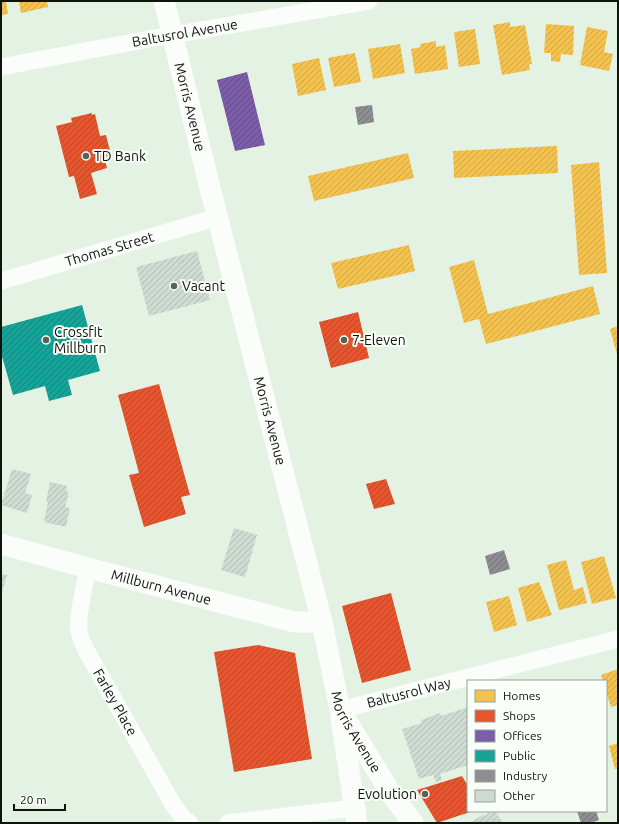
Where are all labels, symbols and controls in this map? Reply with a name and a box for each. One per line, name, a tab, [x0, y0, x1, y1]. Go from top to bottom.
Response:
street label: Baltusrol Avenue	[131, 16, 239, 50]
street label: Morris Avenue	[171, 61, 209, 153]
place label: TD Bank	[94, 148, 146, 164]
marker: TD Bank	[81, 151, 91, 161]
street label: Thomas Street	[63, 228, 156, 270]
place label: Vacant	[182, 278, 226, 294]
marker: Vacant	[169, 281, 179, 291]
place label: Crossfit Millburn	[54, 324, 106, 356]
place label: 7-Eleven	[352, 332, 406, 348]
marker: Crossfit Millburn	[41, 335, 51, 345]
marker: 7-Eleven	[339, 335, 349, 345]
street label: Morris Avenue	[251, 375, 289, 467]
street label: Millburn Avenue	[110, 566, 213, 608]
street label: Farley Place	[90, 666, 141, 738]
street label: Baltusrol Way	[365, 674, 453, 711]
legend	[467, 680, 607, 812]
text: Homes	[503, 689, 541, 702]
street label: Morris Avenue	[328, 690, 384, 775]
text: Shops	[503, 709, 535, 722]
text: Offices	[503, 729, 542, 742]
text: Public	[503, 749, 536, 762]
text: Industry	[503, 769, 548, 782]
scale bar	[14, 786, 65, 812]
place label: Evolution	[358, 786, 417, 802]
marker: Evolution	[420, 789, 430, 799]
text: Other	[503, 789, 536, 802]
text: 20 m	[20, 793, 47, 806]

